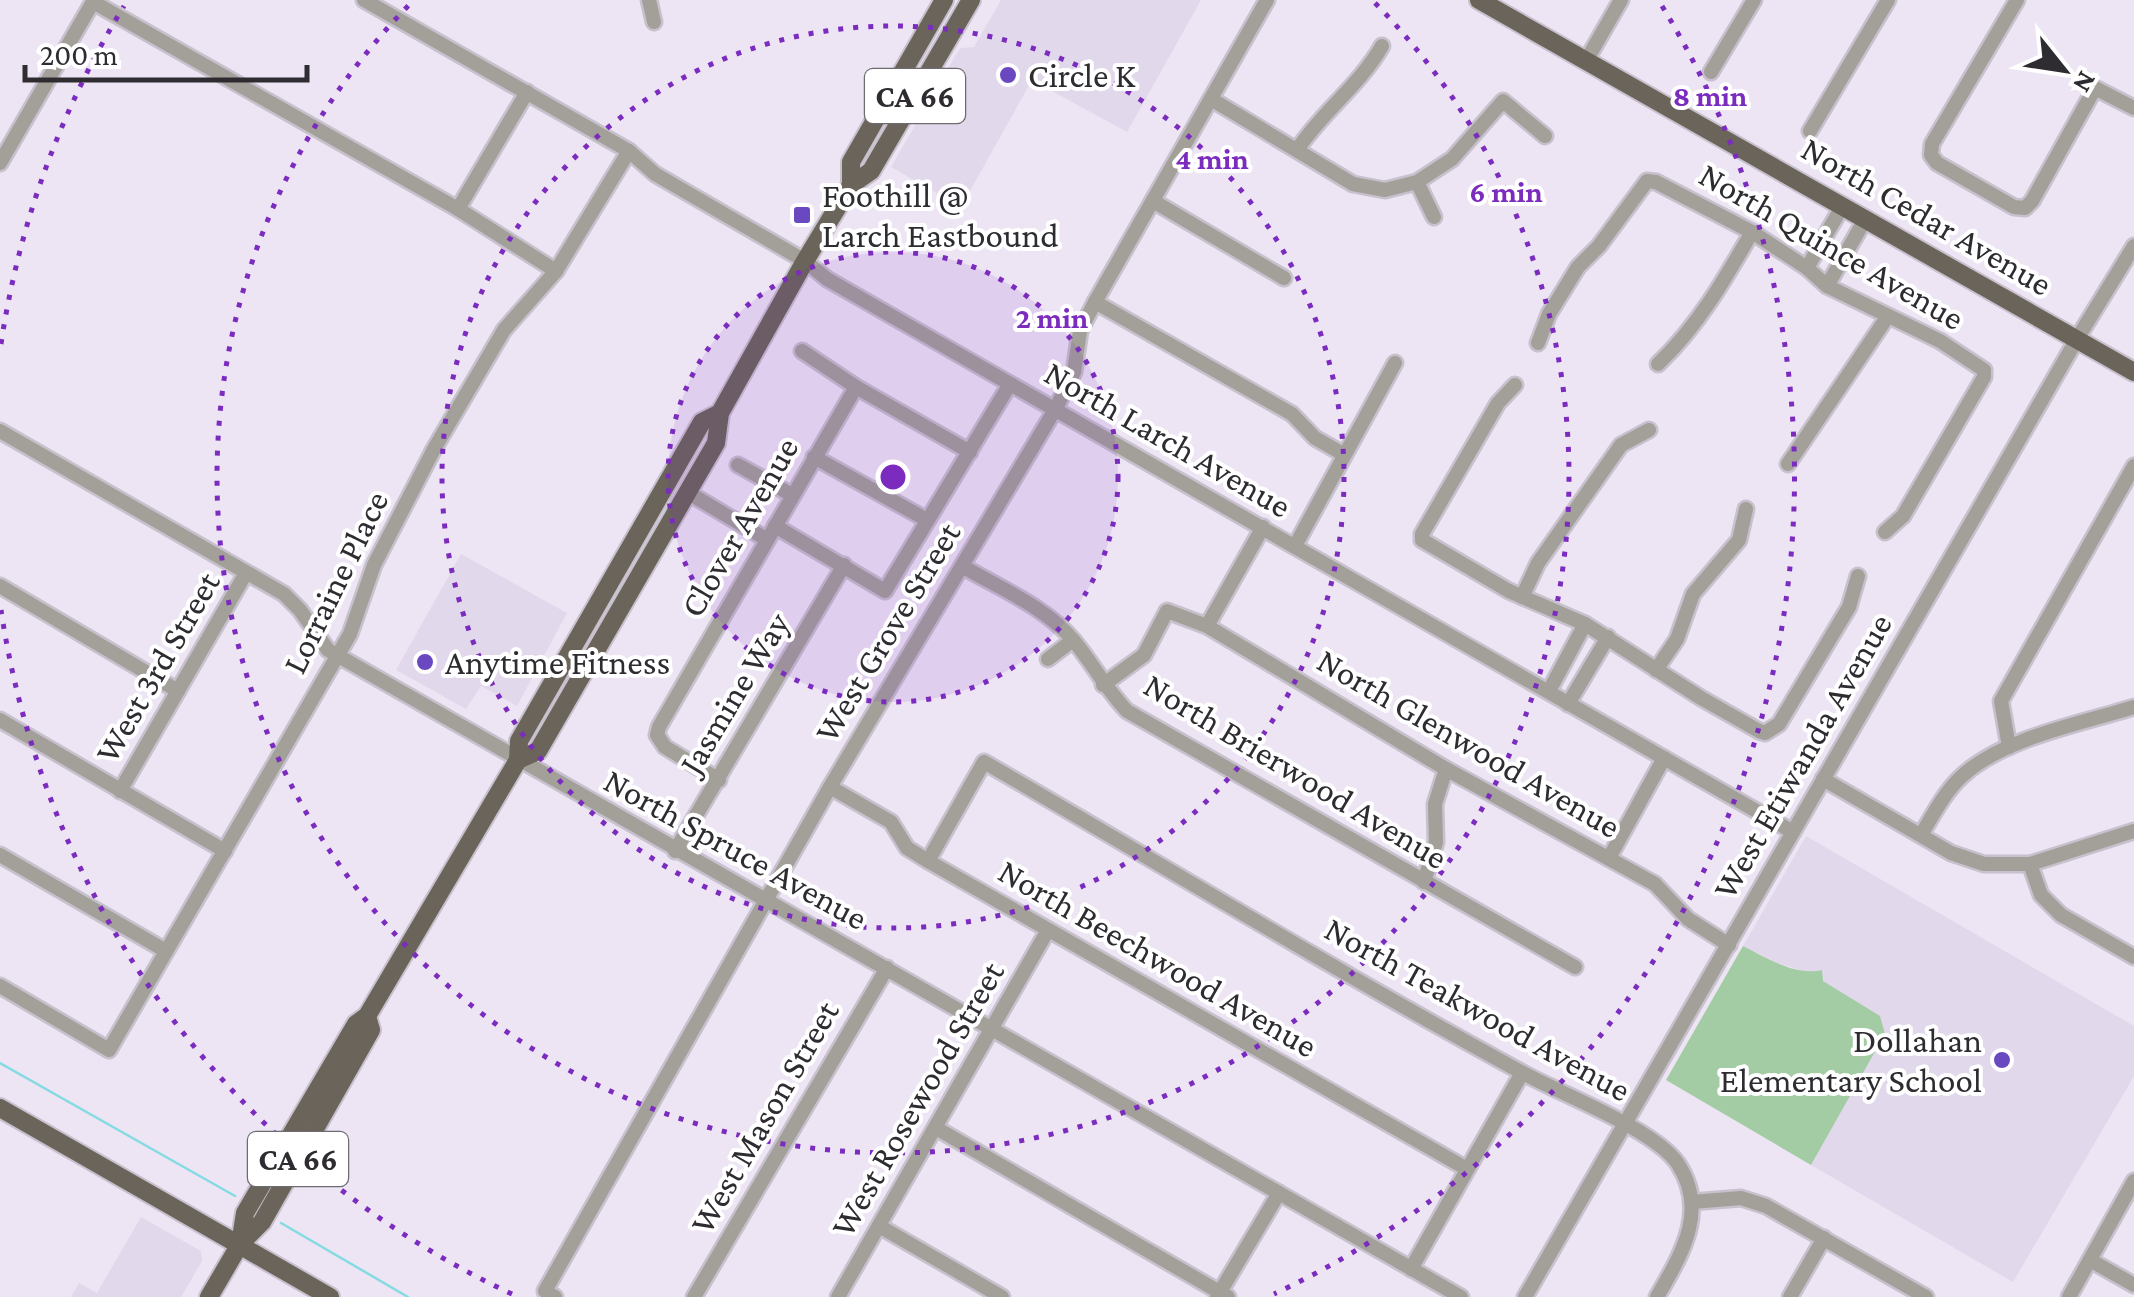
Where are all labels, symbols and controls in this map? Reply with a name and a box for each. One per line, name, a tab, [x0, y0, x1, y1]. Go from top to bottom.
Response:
scale bar	[25, 20, 308, 82]
north arrow	[2014, 20, 2114, 120]
text: 200 m	[40, 38, 118, 71]
place label: Circle K	[1028, 56, 1136, 95]
marker: Circle K	[997, 64, 1019, 86]
text: N	[2067, 66, 2103, 98]
road number: CA 66	[865, 69, 965, 123]
text: 8 min	[1673, 79, 1747, 112]
street label: North Cedar Avenue	[1795, 129, 2059, 304]
text: 4 min	[1175, 142, 1249, 175]
street label: North Quince Avenue	[1693, 155, 1971, 338]
text: 6 min	[1469, 175, 1543, 208]
place label: Foothill @ Larch Eastbound	[822, 176, 1059, 255]
marker: Foothill @ Larch Eastbound	[791, 204, 813, 226]
text: 2 min	[1016, 301, 1088, 334]
street label: North Larch Avenue	[1038, 353, 1298, 526]
street label: Clover Avenue	[672, 431, 806, 624]
centre of rings	[875, 459, 911, 495]
street label: Lorraine Place	[275, 485, 396, 680]
street label: West Grove Street	[807, 515, 968, 749]
street label: West 3rd Street	[87, 565, 228, 769]
street label: Jasmine Way	[670, 605, 798, 783]
street label: West Etiwanda Avenue	[1705, 607, 1900, 906]
street label: North Glenwood Avenue	[1310, 641, 1627, 846]
place label: Anytime Fitness	[445, 643, 670, 682]
marker: Anytime Fitness	[414, 651, 436, 673]
street label: North Brierwood Avenue	[1137, 666, 1454, 877]
street label: North Spruce Avenue	[597, 761, 874, 938]
street label: North Beechwood Avenue	[992, 851, 1324, 1066]
street label: North Teakwood Avenue	[1318, 909, 1637, 1110]
street label: West Rosewood Street	[823, 955, 1012, 1243]
street label: West Mason Street	[682, 994, 847, 1240]
place label: Dollahan Elementary School	[1720, 1021, 1982, 1100]
marker: Dollahan Elementary School	[1991, 1049, 2013, 1071]
road number: CA 66	[248, 1132, 348, 1186]

